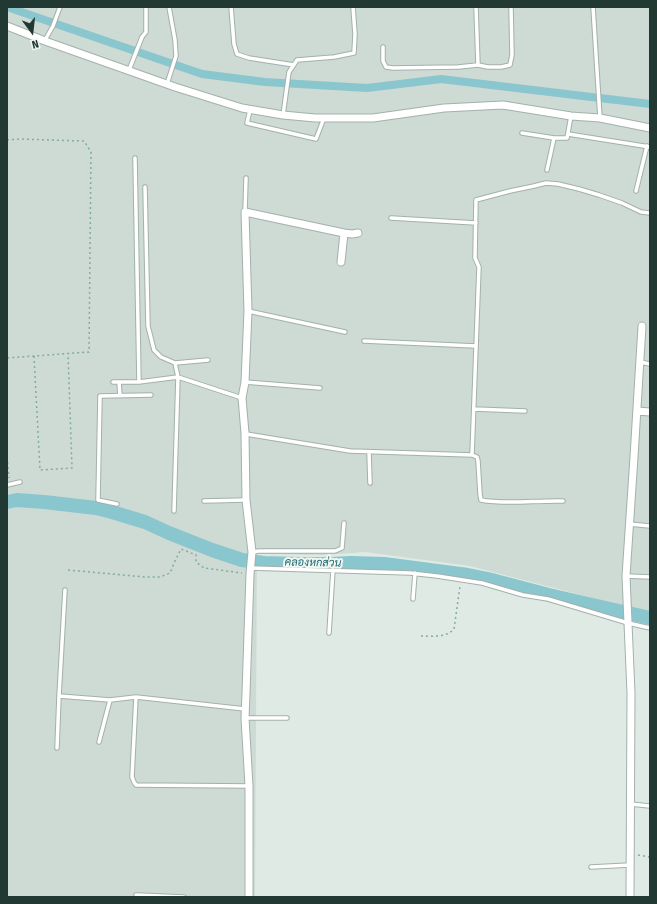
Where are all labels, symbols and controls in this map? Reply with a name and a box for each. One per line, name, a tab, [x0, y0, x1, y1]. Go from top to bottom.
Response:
north arrow	[12, 12, 52, 52]
text: N	[30, 37, 40, 51]
water label: คลองหกส่วน	[284, 556, 342, 570]

